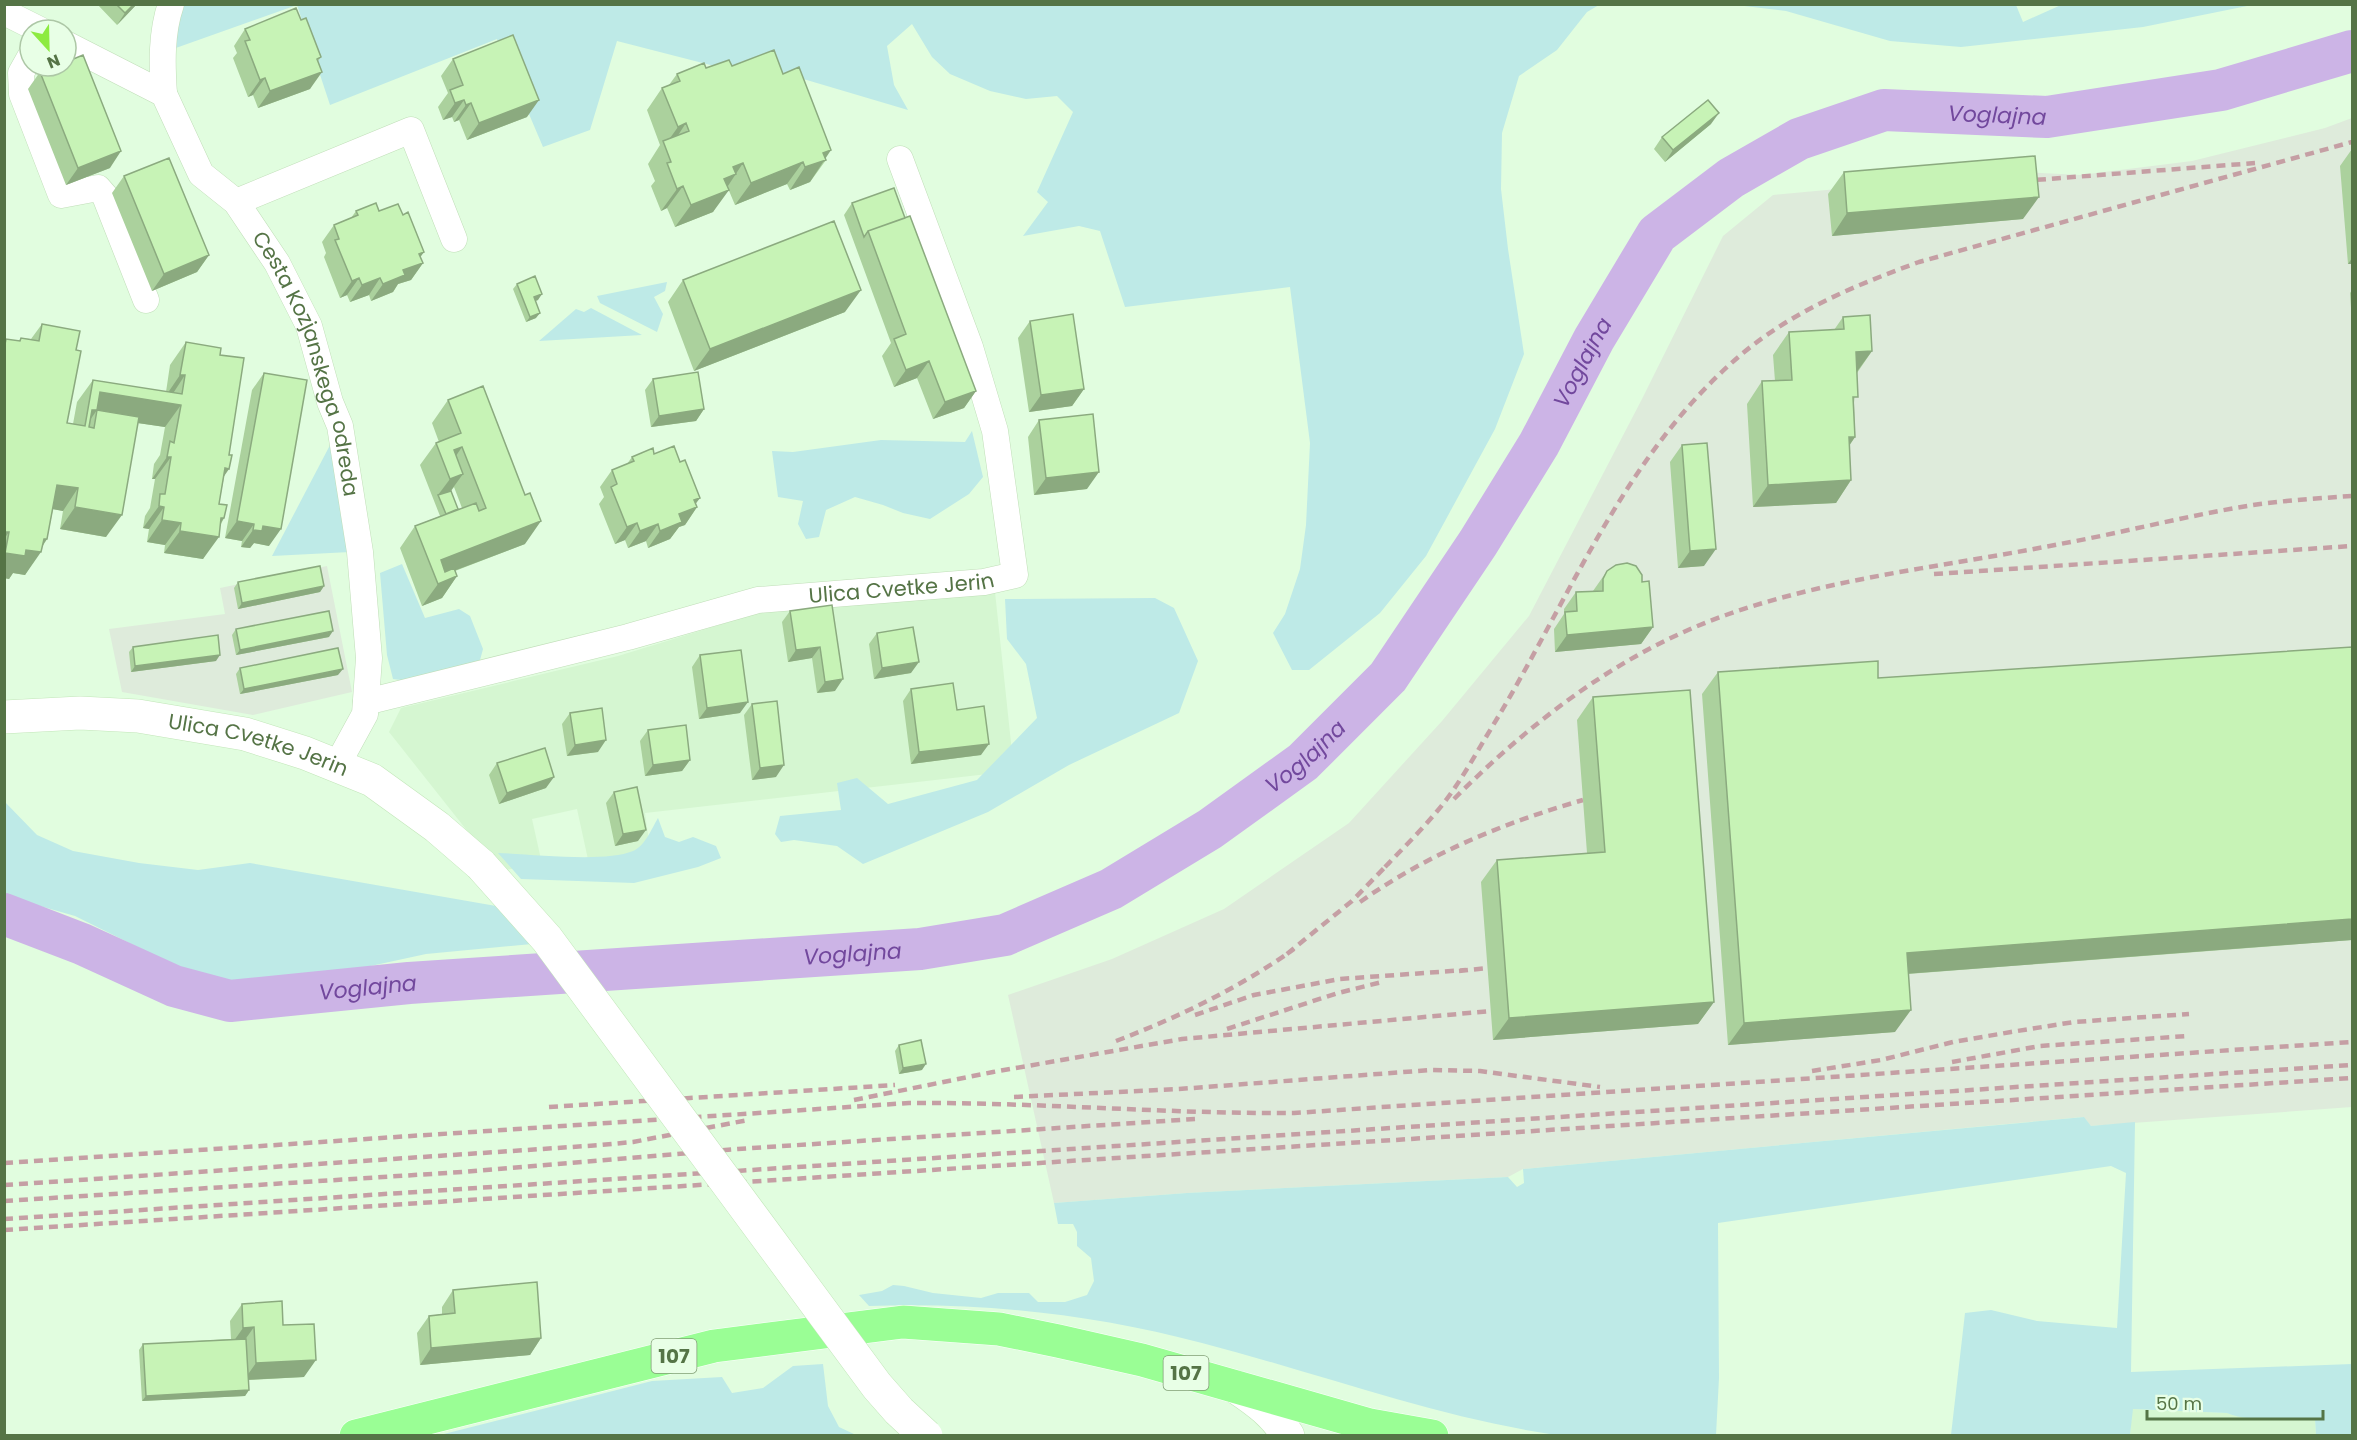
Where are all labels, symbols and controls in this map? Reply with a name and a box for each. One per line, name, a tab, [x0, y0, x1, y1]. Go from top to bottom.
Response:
north arrow	[18, 18, 78, 78]
text: N	[44, 49, 63, 74]
water label: Voglajna	[1947, 98, 2047, 133]
street label: Cesta Kozjanskega odreda	[246, 225, 366, 498]
water label: Voglajna	[1546, 311, 1620, 413]
street label: Ulica Cvetke Jerin	[808, 565, 997, 610]
street label: Ulica Cvetke Jerin	[166, 706, 353, 783]
water label: Voglajna	[1258, 713, 1353, 801]
water label: Voglajna	[802, 935, 903, 973]
water label: Voglajna	[317, 968, 418, 1008]
road number: 107	[652, 1339, 696, 1373]
road number: 107	[1164, 1356, 1208, 1390]
scale bar	[2147, 1383, 2322, 1421]
text: 50 m	[2156, 1391, 2202, 1416]

